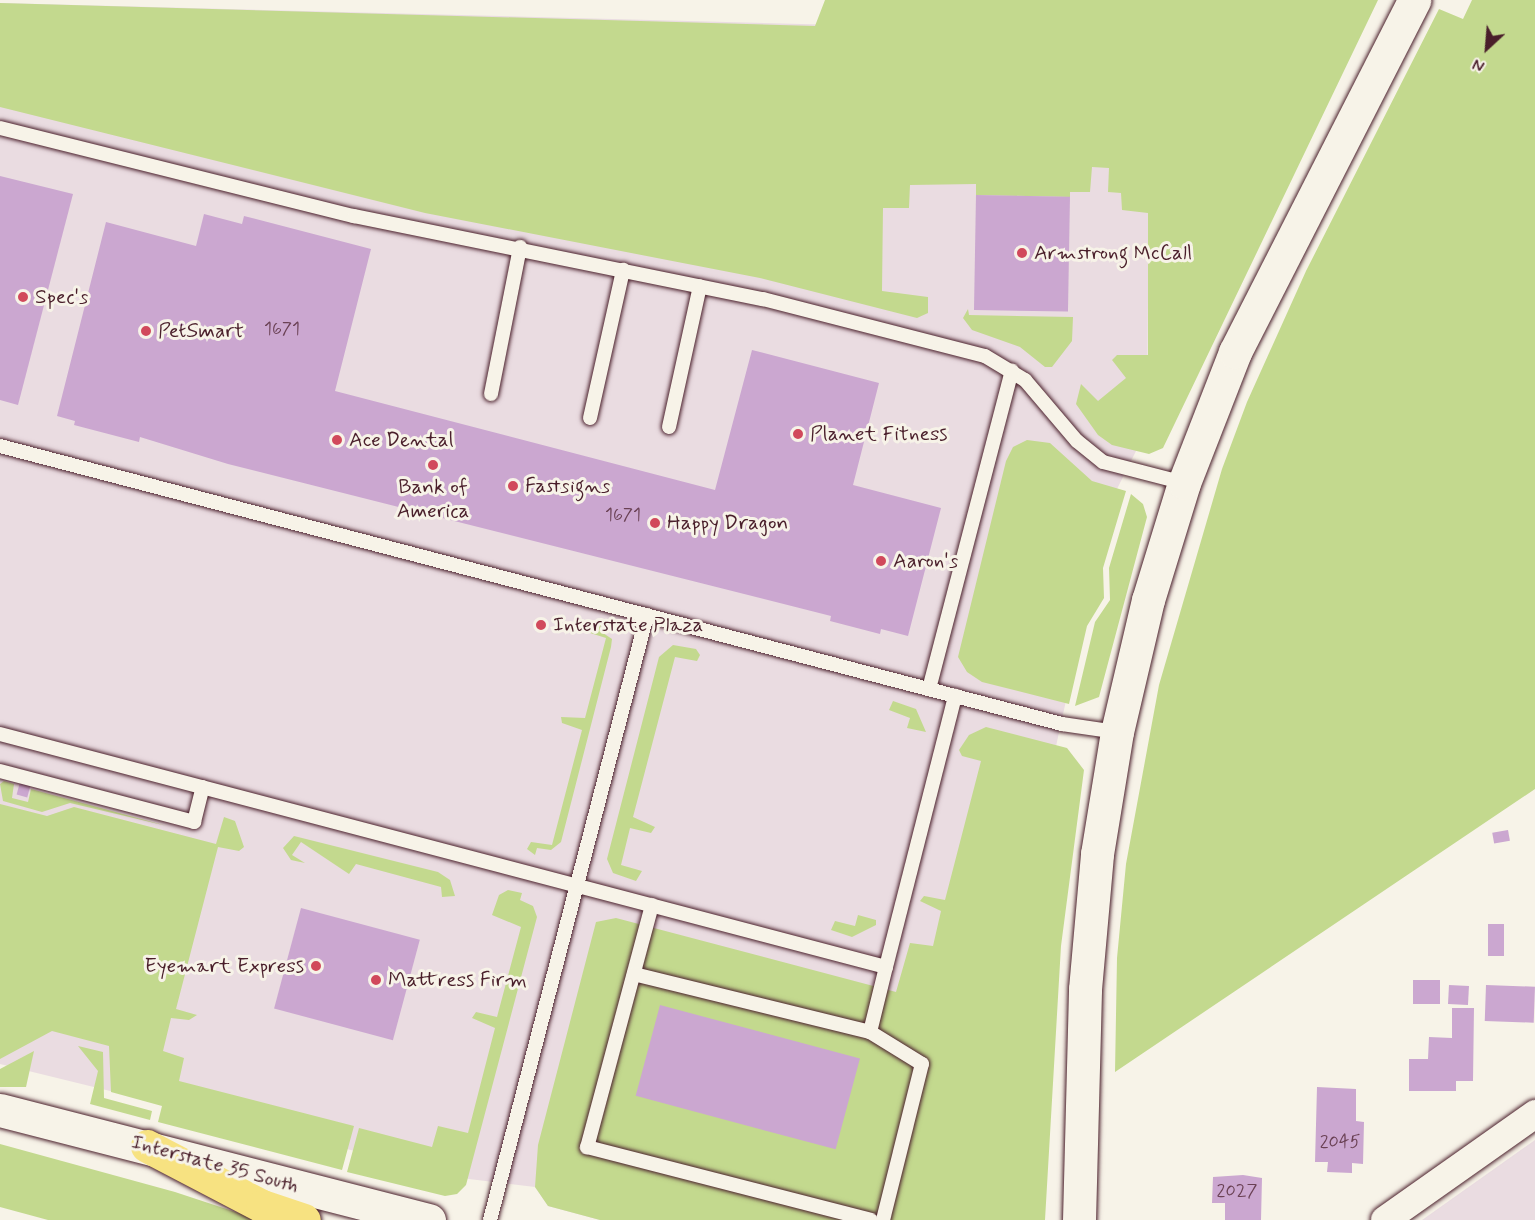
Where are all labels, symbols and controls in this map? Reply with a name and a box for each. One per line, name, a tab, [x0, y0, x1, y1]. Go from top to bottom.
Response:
north arrow	[1457, 18, 1517, 78]
text: N	[1469, 53, 1488, 76]
place label: Armstrong McCall	[1034, 240, 1197, 266]
marker: Armstrong McCall	[1015, 246, 1029, 260]
place label: Spec's	[35, 284, 88, 310]
marker: Spec's	[16, 290, 30, 304]
place label: PetSmart	[158, 318, 244, 344]
house number: 1671	[264, 318, 300, 340]
marker: PetSmart	[139, 324, 153, 338]
place label: Planet Fitness	[810, 421, 951, 447]
place label: Ace Dental	[349, 427, 447, 453]
marker: Planet Fitness	[791, 427, 805, 441]
marker: Ace Dental	[330, 433, 344, 447]
marker: Bank of America	[426, 458, 440, 472]
place label: Fastsigns	[525, 473, 610, 499]
place label: Bank of America	[397, 474, 469, 524]
marker: Fastsigns	[506, 479, 520, 493]
house number: 1671	[605, 504, 641, 526]
place label: Happy Dragon	[667, 510, 789, 536]
marker: Happy Dragon	[648, 516, 662, 530]
place label: Aaron's	[893, 548, 958, 574]
marker: Aaron's	[874, 554, 888, 568]
place label: Interstate Plaza	[553, 612, 703, 638]
marker: Interstate Plaza	[534, 618, 548, 632]
place label: Eyemart Express	[140, 953, 304, 979]
marker: Eyemart Express	[309, 959, 323, 973]
place label: Mattress Firm	[388, 967, 527, 993]
marker: Mattress Firm	[369, 973, 383, 987]
street label: Interstate 35 South	[129, 1130, 301, 1198]
house number: 2045	[1320, 1131, 1360, 1153]
house number: 2027	[1217, 1180, 1257, 1202]

